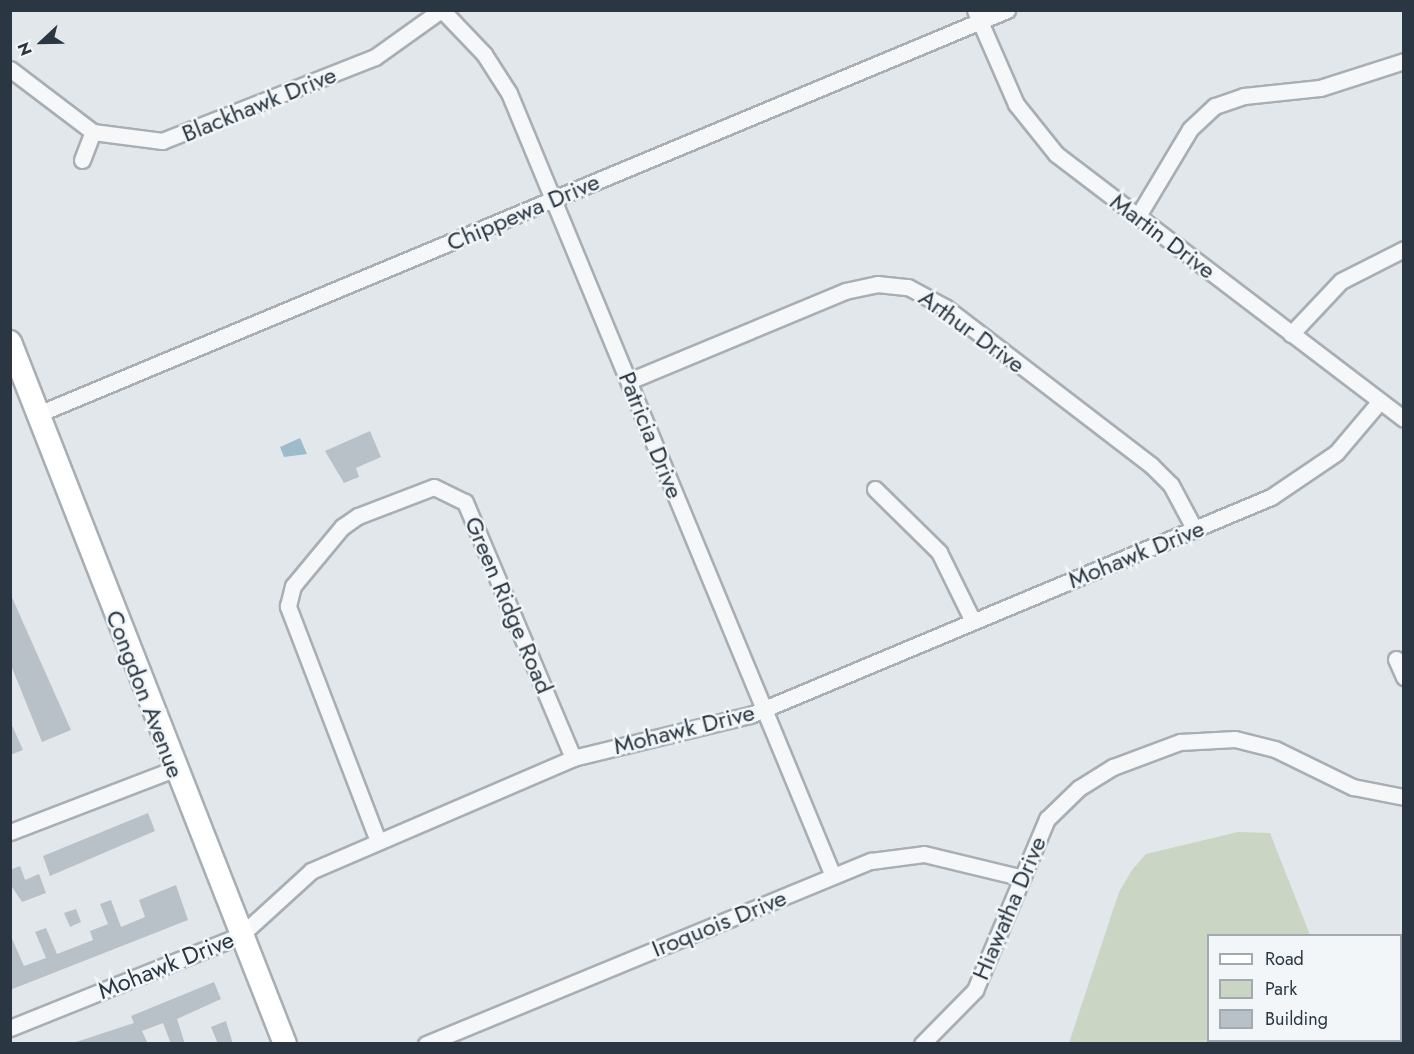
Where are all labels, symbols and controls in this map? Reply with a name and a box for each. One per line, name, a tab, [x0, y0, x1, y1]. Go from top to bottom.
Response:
north arrow	[12, 12, 72, 72]
text: N	[12, 39, 38, 59]
street label: Blackhawk Drive	[178, 60, 340, 148]
street label: Chippewa Drive	[442, 167, 604, 257]
street label: Martin Drive	[1105, 187, 1221, 285]
street label: Arthur Drive	[913, 283, 1031, 379]
street label: Patricia Drive	[613, 367, 689, 503]
street label: Green Ridge Road	[459, 512, 559, 698]
street label: Mohawk Drive	[1064, 514, 1208, 594]
street label: Congdon Avenue	[100, 606, 190, 782]
street label: Mohawk Drive	[611, 698, 757, 760]
street label: Hiawatha Drive	[966, 832, 1052, 984]
street label: Iroquois Drive	[647, 883, 791, 963]
street label: Mohawk Drive	[94, 925, 238, 1005]
legend	[1207, 934, 1402, 1042]
text: Road	[1265, 946, 1304, 972]
text: Park	[1265, 976, 1297, 1002]
text: Building	[1265, 1006, 1328, 1032]

